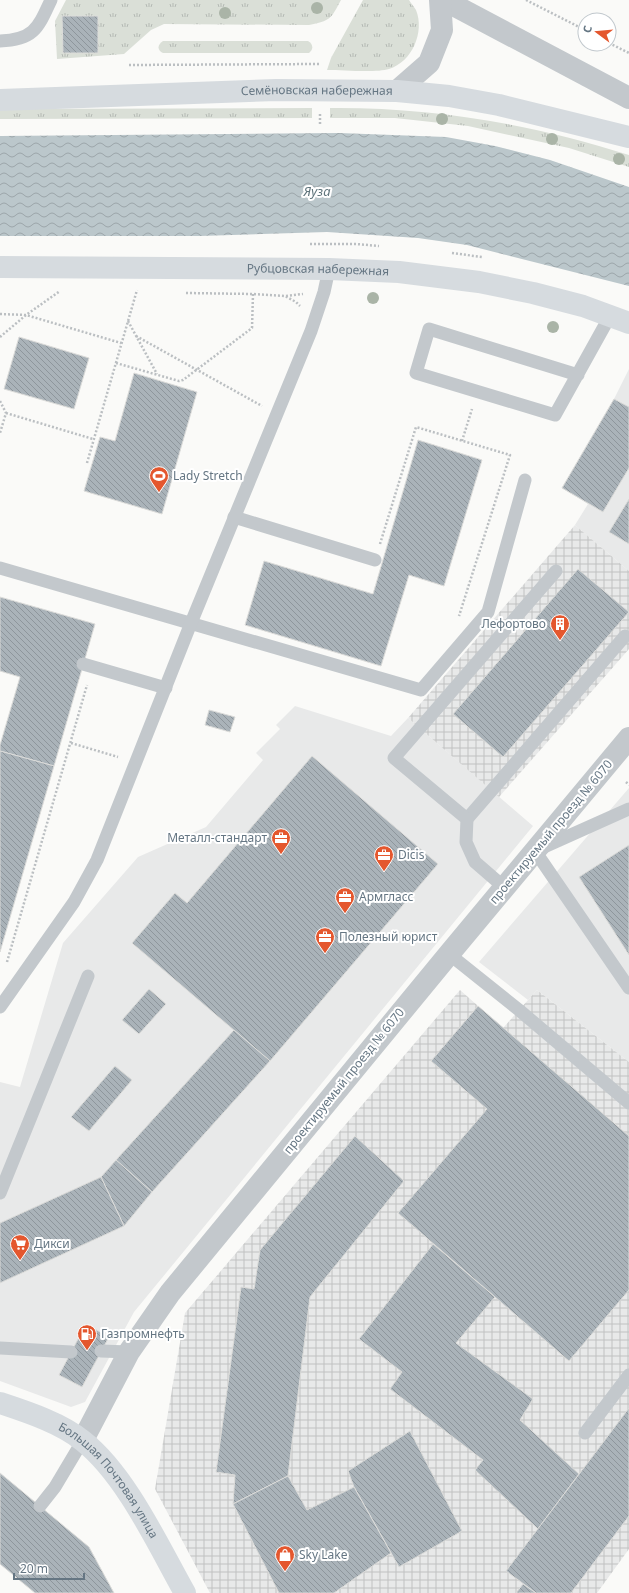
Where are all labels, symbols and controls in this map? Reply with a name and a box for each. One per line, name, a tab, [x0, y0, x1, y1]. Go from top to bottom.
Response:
north arrow	[577, 12, 617, 52]
text: С	[579, 24, 595, 35]
street label: Семёновская набережная	[241, 81, 393, 99]
water label: Яуза	[303, 182, 331, 200]
street label: Рубцовская набережная	[247, 260, 389, 280]
sports icon: Lady Stretch	[148, 465, 170, 493]
place label: Lady Stretch	[173, 467, 243, 484]
building icon: Лефортово	[549, 613, 571, 641]
place label: Лефортово	[481, 615, 546, 632]
street label: проектируемый проезд № 6070	[485, 756, 616, 907]
office icon: Металл-стандарт	[270, 827, 292, 855]
place label: Металл-стандарт	[167, 829, 267, 846]
office icon: Dicis	[373, 844, 395, 872]
place label: Dicis	[398, 846, 425, 863]
office icon: Армгласс	[334, 886, 356, 914]
place label: Армгласс	[359, 888, 414, 905]
office icon: Полезный юрист	[314, 926, 336, 954]
place label: Полезный юрист	[339, 928, 438, 945]
street label: проектируемый проезд № 6070	[279, 1004, 408, 1157]
supermarket icon: Дикси	[9, 1233, 31, 1261]
place label: Дикси	[34, 1235, 70, 1252]
fuel station icon: Газпромнефть	[76, 1323, 98, 1351]
place label: Газпромнефть	[101, 1325, 185, 1342]
street label: Большая Почтовая улица	[56, 1418, 163, 1541]
shop icon: Sky Lake	[274, 1544, 296, 1572]
place label: Sky Lake	[299, 1546, 348, 1563]
scale bar	[14, 1555, 84, 1581]
text: 20 m	[20, 1560, 48, 1577]

